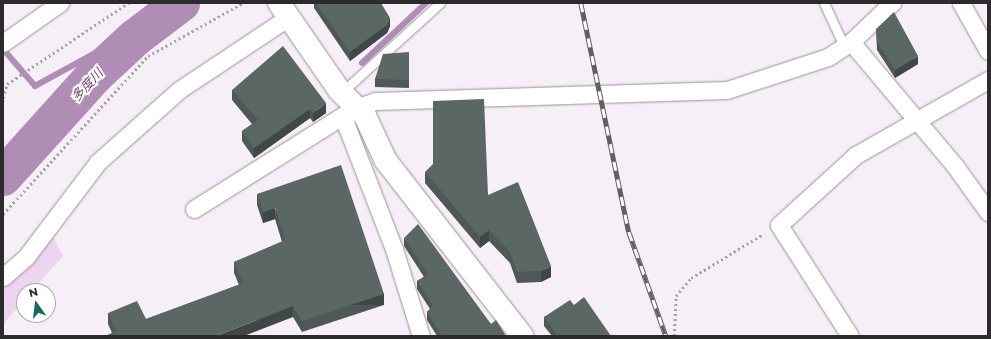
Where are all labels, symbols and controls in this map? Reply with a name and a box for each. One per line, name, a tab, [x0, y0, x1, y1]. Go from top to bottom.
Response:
water label: 多度川	[68, 65, 106, 105]
north arrow	[16, 283, 56, 323]
text: N	[27, 284, 39, 300]

